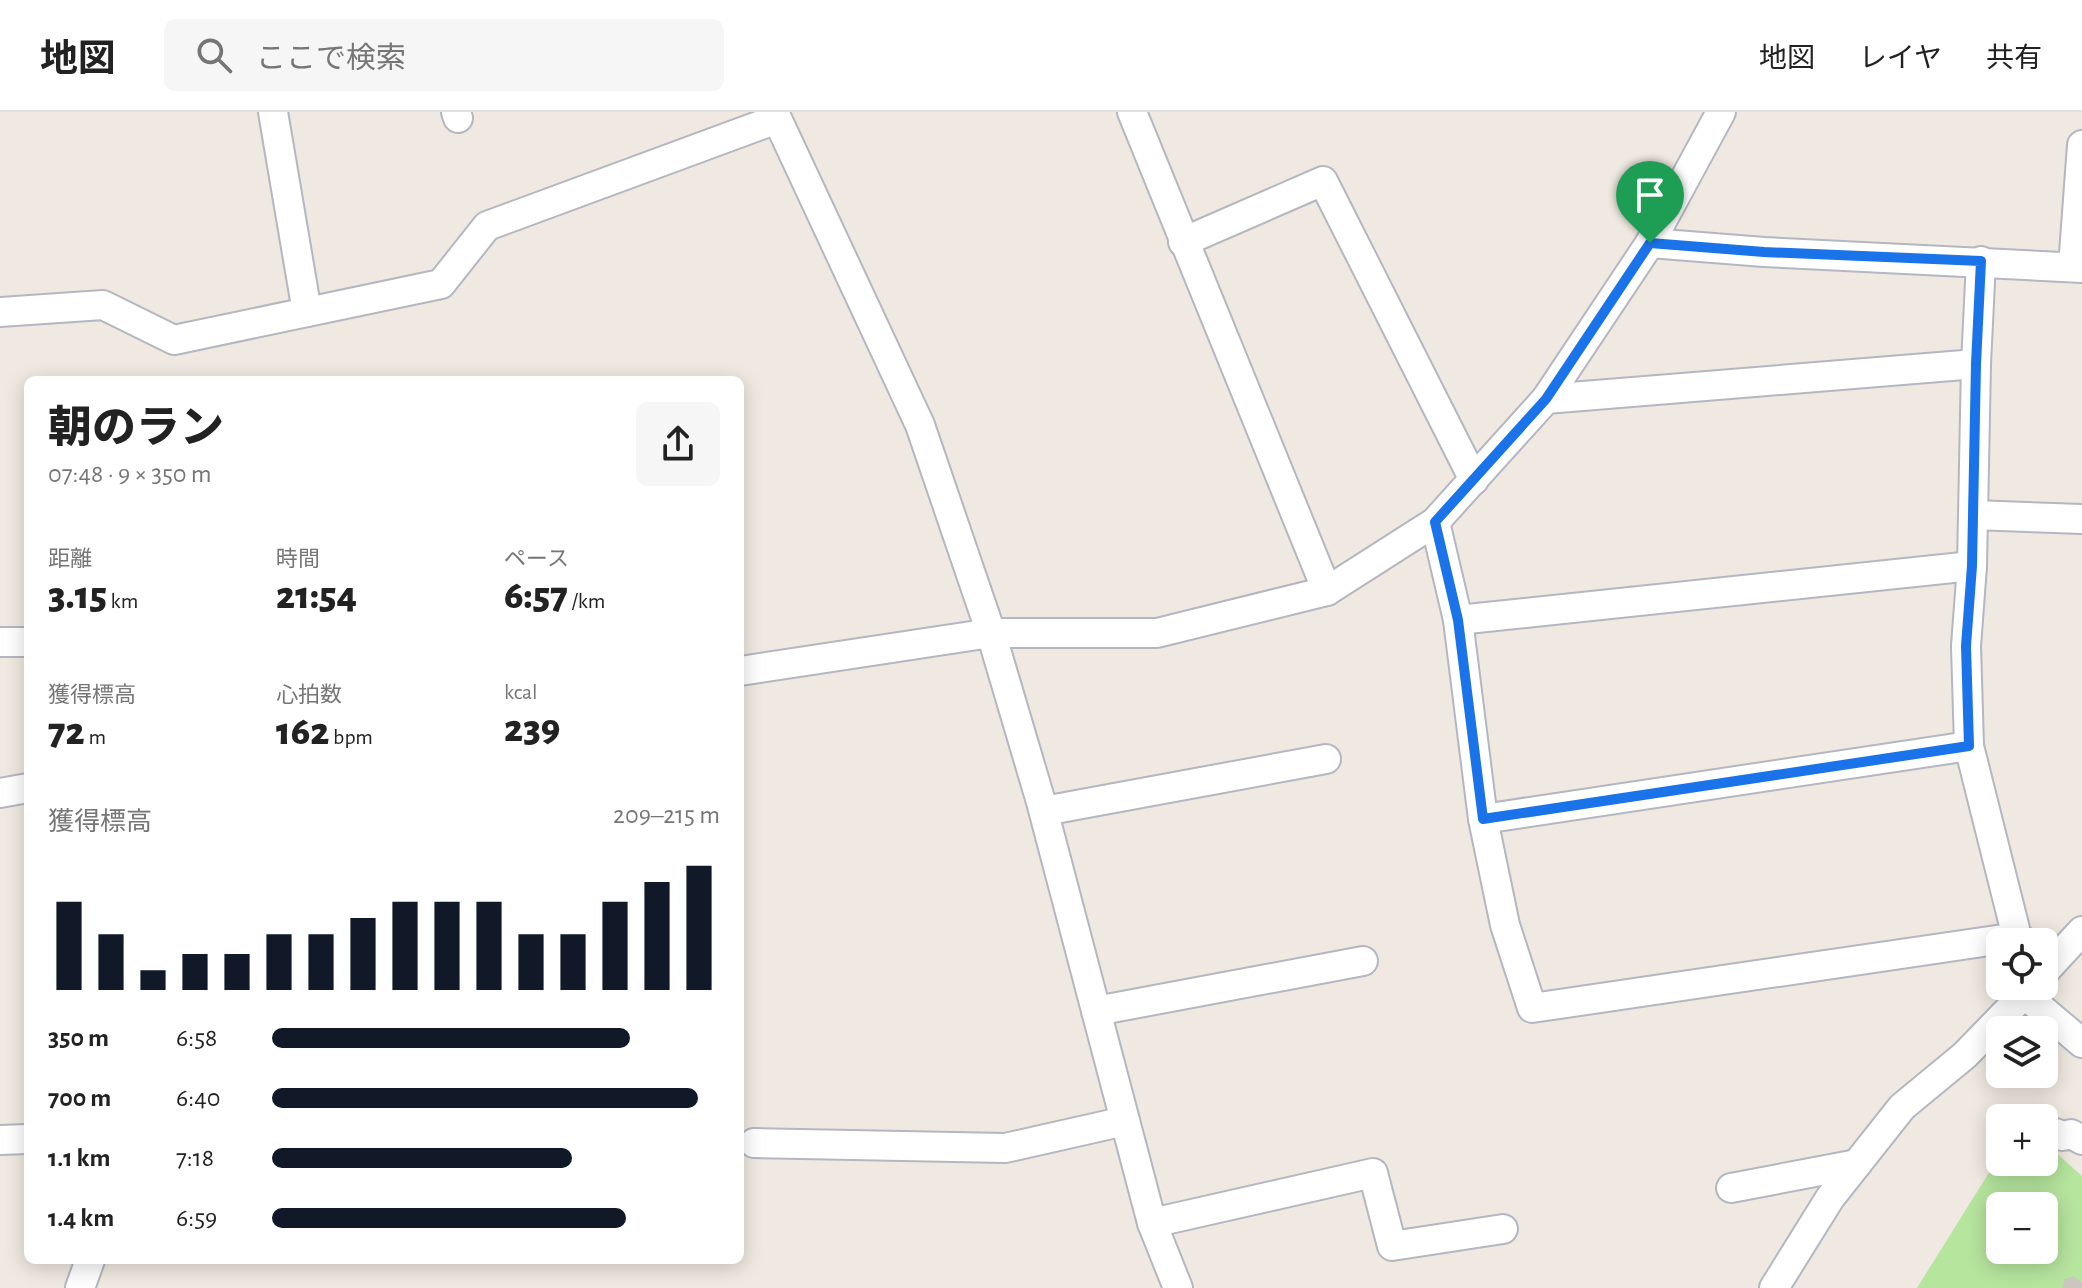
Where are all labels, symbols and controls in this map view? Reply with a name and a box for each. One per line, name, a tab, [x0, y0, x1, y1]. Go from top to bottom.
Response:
search box	[164, 19, 724, 91]
icon: search	[192, 33, 236, 77]
text: 地図	[40, 41, 116, 79]
text: ここで検索	[256, 44, 406, 74]
text: 地図	[1759, 45, 1815, 73]
text: レイヤ	[1859, 45, 1942, 73]
text: 共有	[1986, 45, 2042, 73]
pin	[1616, 161, 1684, 243]
icon: arrive	[1628, 173, 1672, 217]
button: share	[636, 402, 720, 486]
text: 朝のラン	[48, 407, 224, 451]
text: 07:48 · 9 × 350 m	[48, 461, 212, 487]
text: 距離	[48, 548, 92, 570]
text: 時間	[276, 548, 320, 570]
text: ペース	[504, 548, 569, 570]
text: 3.15	[48, 576, 107, 616]
text: 21:54	[276, 576, 357, 616]
text: 6:57	[504, 576, 568, 616]
text: km	[107, 590, 138, 612]
text: /km	[568, 590, 605, 612]
text: kcal	[504, 681, 538, 703]
text: 獲得標高	[48, 684, 136, 706]
text: 心拍数	[276, 684, 342, 706]
text: 239	[504, 709, 560, 749]
text: 72	[48, 712, 85, 752]
text: 162	[276, 712, 329, 752]
text: m	[85, 726, 106, 748]
text: bpm	[329, 726, 373, 748]
text: 209–215 m	[613, 802, 720, 828]
text: 獲得標高	[48, 809, 152, 835]
map controls	[1986, 928, 2058, 1264]
button: locate	[1986, 928, 2058, 1000]
button: layers	[1986, 1016, 2058, 1088]
text: 350 m	[48, 1025, 109, 1051]
text: 6:58	[176, 1025, 217, 1051]
text: 700 m	[48, 1085, 111, 1111]
text: 6:40	[176, 1085, 220, 1111]
button: +	[1986, 1104, 2058, 1176]
text: 1.1 km	[48, 1145, 110, 1171]
text: 7:18	[176, 1145, 214, 1171]
button: −	[1986, 1192, 2058, 1264]
text: 1.4 km	[48, 1205, 114, 1231]
text: 6:59	[176, 1205, 217, 1231]

